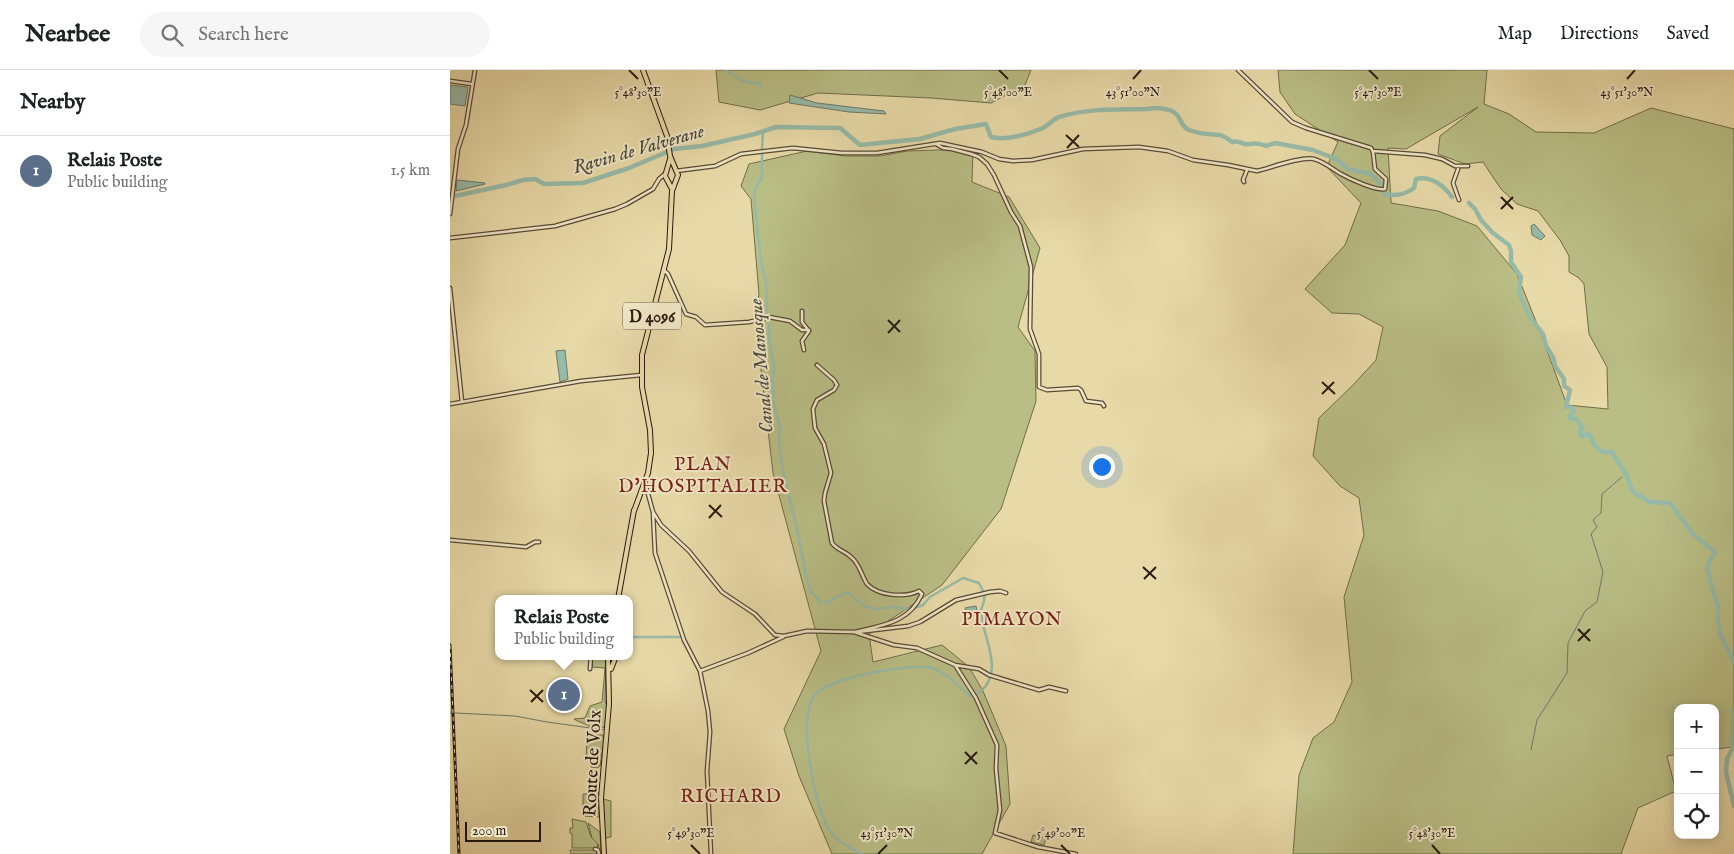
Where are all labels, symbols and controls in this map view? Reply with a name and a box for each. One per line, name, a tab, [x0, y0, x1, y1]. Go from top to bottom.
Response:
search box	[140, 12, 490, 57]
text: Nearbee	[25, 19, 110, 50]
icon: search	[158, 21, 186, 49]
text: Search here	[198, 23, 289, 47]
text: Map	[1498, 23, 1532, 46]
text: Directions	[1560, 23, 1638, 46]
text: Saved	[1666, 23, 1709, 46]
text: 5°48'30"E	[615, 85, 661, 100]
text: 5°48'00"E	[984, 85, 1032, 100]
text: 43°51'00"N	[1106, 85, 1161, 100]
text: 5°47'30"E	[1354, 85, 1402, 100]
text: 43°51'30"N	[1600, 85, 1654, 100]
text: Nearby	[20, 89, 85, 116]
water label: Ravin de Valverane	[570, 120, 708, 180]
text: Relais Poste	[67, 149, 162, 173]
text: 1	[33, 161, 39, 181]
text: 1.5 km	[390, 161, 430, 181]
text: Public building	[67, 173, 167, 193]
water label: Canal de Manosque	[744, 297, 780, 434]
road number: D 4096	[623, 302, 681, 330]
district label: PLAN D'HOSPITALIER	[618, 453, 788, 499]
your location	[1089, 454, 1115, 480]
popup	[495, 595, 633, 660]
text: Relais Poste	[514, 606, 609, 630]
district label: PIMAYON	[961, 608, 1063, 632]
text: Public building	[514, 630, 614, 650]
pin: 1	[548, 676, 580, 714]
map controls	[1674, 704, 1719, 839]
button: +	[1674, 704, 1719, 749]
street label: Route de Volx	[579, 709, 608, 817]
button: −	[1674, 749, 1719, 794]
district label: RICHARD	[680, 785, 782, 809]
button: locate	[1674, 794, 1719, 839]
scale bar	[465, 819, 541, 842]
text: 200 m	[472, 822, 506, 840]
text: 5°49'30"E	[667, 826, 715, 841]
text: 43°51'30"N	[860, 826, 914, 841]
text: 5°49'00"E	[1037, 826, 1085, 841]
text: 5°48'30"E	[1409, 826, 1455, 841]

